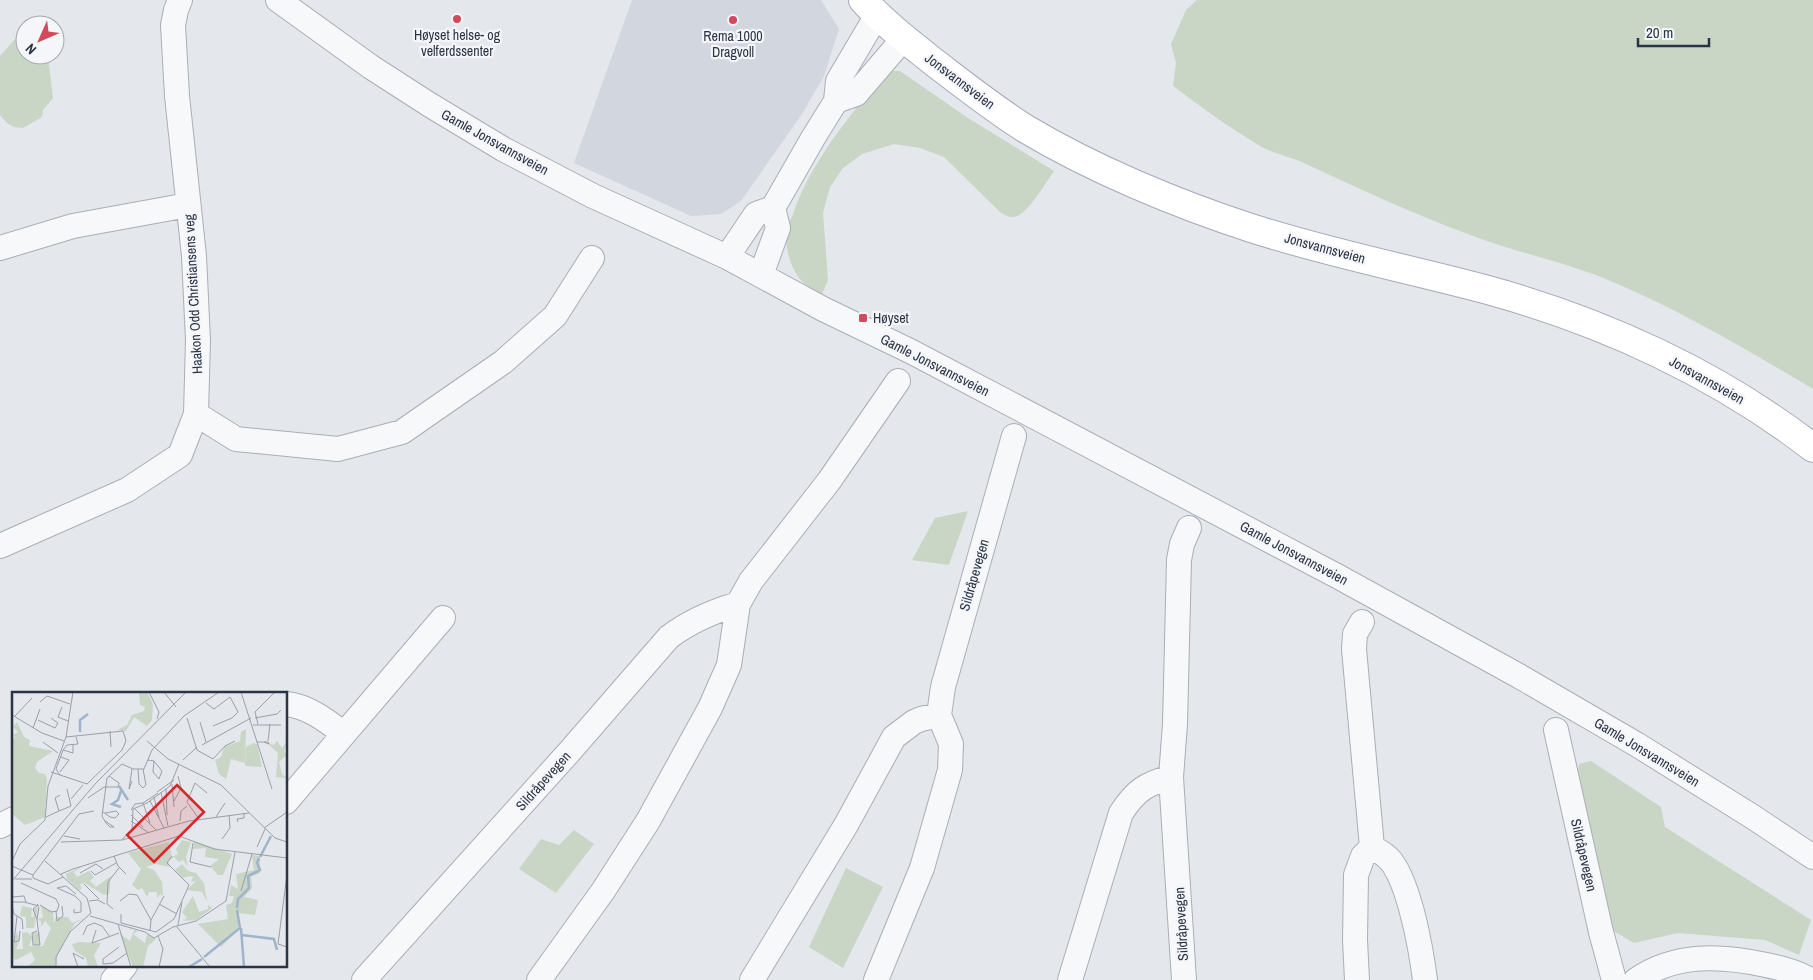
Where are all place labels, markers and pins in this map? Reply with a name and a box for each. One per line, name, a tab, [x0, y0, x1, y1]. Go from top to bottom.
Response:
marker: Høyset helse- og velferdssenter	[451, 13, 463, 25]
marker: Rema 1000 Dragvoll	[727, 14, 739, 26]
place label: Høyset helse- og velferdssenter	[414, 26, 501, 60]
place label: Rema 1000 Dragvoll	[703, 27, 763, 61]
place label: Høyset	[873, 309, 909, 327]
marker: Høyset	[857, 312, 869, 324]

